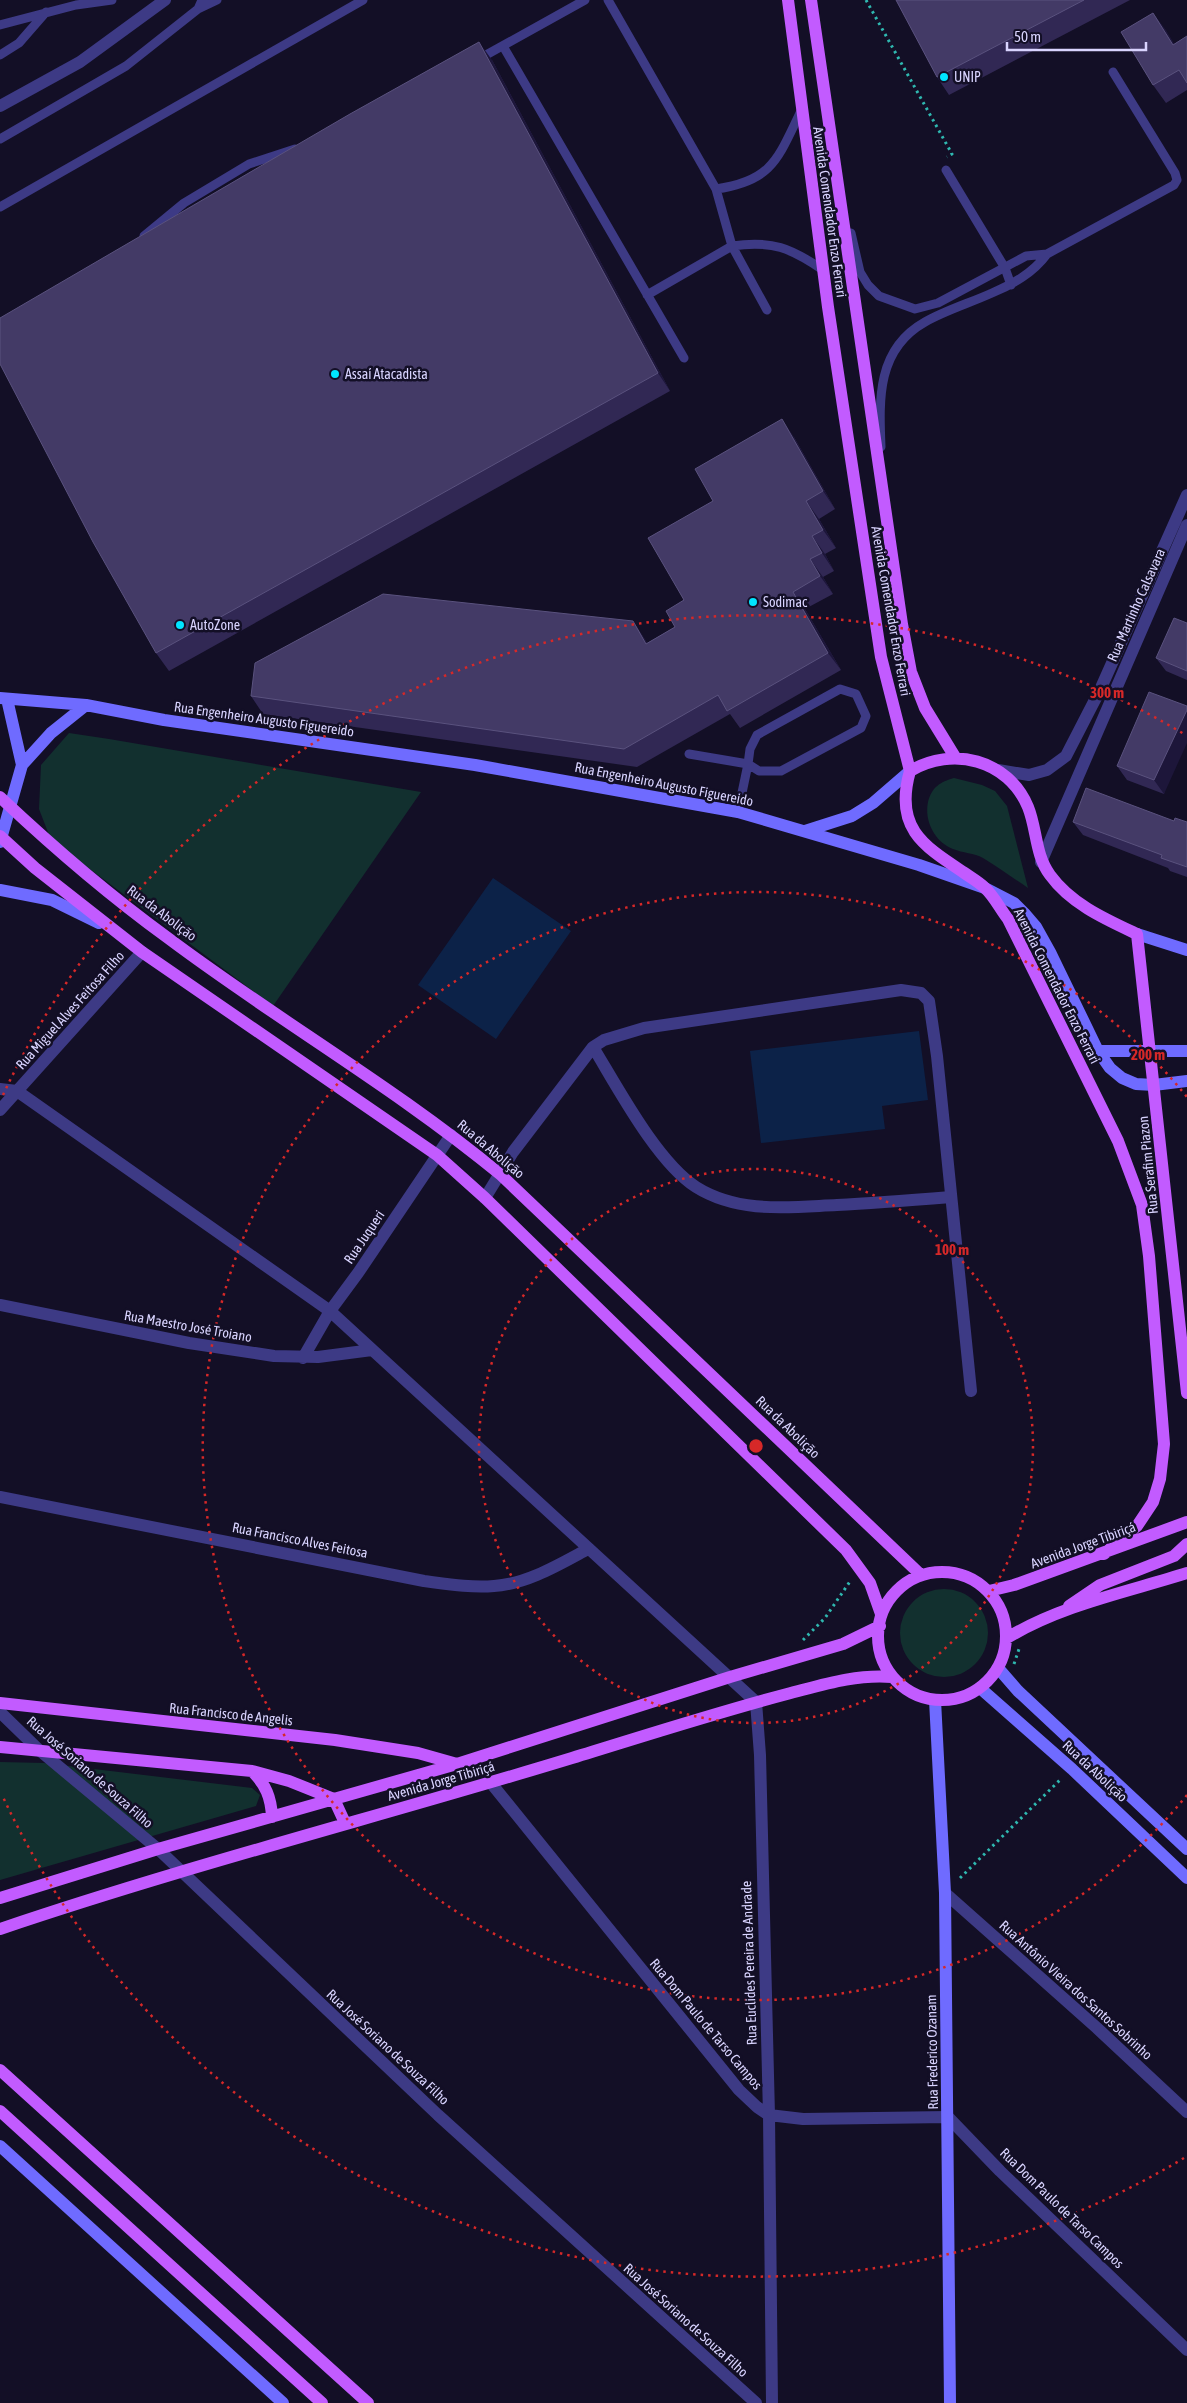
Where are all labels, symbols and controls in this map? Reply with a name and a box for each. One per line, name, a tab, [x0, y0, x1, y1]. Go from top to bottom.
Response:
scale bar	[1007, 20, 1146, 52]
text: 50 m	[1014, 28, 1041, 45]
place label: UNIP	[954, 69, 981, 85]
marker: UNIP	[938, 71, 950, 83]
street label: Avenida Comendador Enzo Ferrari	[810, 126, 850, 298]
place label: Assaí Atacadista	[345, 366, 428, 382]
marker: Assaí Atacadista	[329, 368, 341, 380]
street label: Avenida Comendador Enzo Ferrari	[868, 525, 914, 697]
street label: Rua Martinho Calsavara	[1104, 546, 1168, 664]
place label: Sodimac	[763, 594, 808, 610]
marker: Sodimac	[747, 596, 759, 608]
place label: AutoZone	[190, 617, 240, 633]
marker: AutoZone	[174, 619, 186, 631]
text: 300 m	[1090, 684, 1124, 701]
street label: Rua Engenheiro Augusto Figuereido	[173, 698, 355, 740]
street label: Rua Engenheiro Augusto Figuereido	[573, 759, 755, 809]
street label: Rua da Abolição	[124, 882, 200, 944]
street label: Avenida Comendador Enzo Ferrari	[1011, 906, 1103, 1066]
street label: Rua Miguel Alves Feitosa Filho	[13, 948, 127, 1072]
text: 200 m	[1131, 1046, 1165, 1063]
street label: Rua Serafim Piazon	[1135, 1115, 1161, 1215]
street label: Rua da Abolição	[454, 1116, 528, 1182]
street label: Rua Juqueri	[340, 1207, 388, 1267]
text: 100 m	[935, 1241, 969, 1258]
street label: Rua Maestro José Troiano	[123, 1307, 253, 1345]
street label: Rua da Abolição	[753, 1393, 823, 1461]
centre of rings	[747, 1437, 765, 1455]
street label: Rua Francisco Alves Feitosa	[231, 1519, 369, 1561]
street label: Avenida Jorge Tibiriçá	[1028, 1519, 1138, 1571]
street label: Rua Francisco de Angelis	[168, 1700, 294, 1728]
street label: Rua José Soriano de Souza Filho	[24, 1713, 156, 1831]
street label: Rua da Abolição	[1059, 1737, 1131, 1805]
street label: Avenida Jorge Tibiriçá	[386, 1758, 496, 1804]
street label: Rua Euclides Pereira de Andrade	[738, 1881, 760, 2045]
street label: Rua Antônio Vieira dos Santos Sobrinho	[996, 1917, 1156, 2063]
street label: Rua Dom Paulo de Tarso Campos	[647, 1955, 765, 2093]
street label: Rua José Soriano de Souza Filho	[323, 1986, 453, 2108]
street label: Rua Frederico Ozanam	[923, 1994, 941, 2110]
street label: Rua Dom Paulo de Tarso Campos	[997, 2145, 1127, 2271]
street label: Rua José Soriano de Souza Filho	[621, 2260, 751, 2380]

